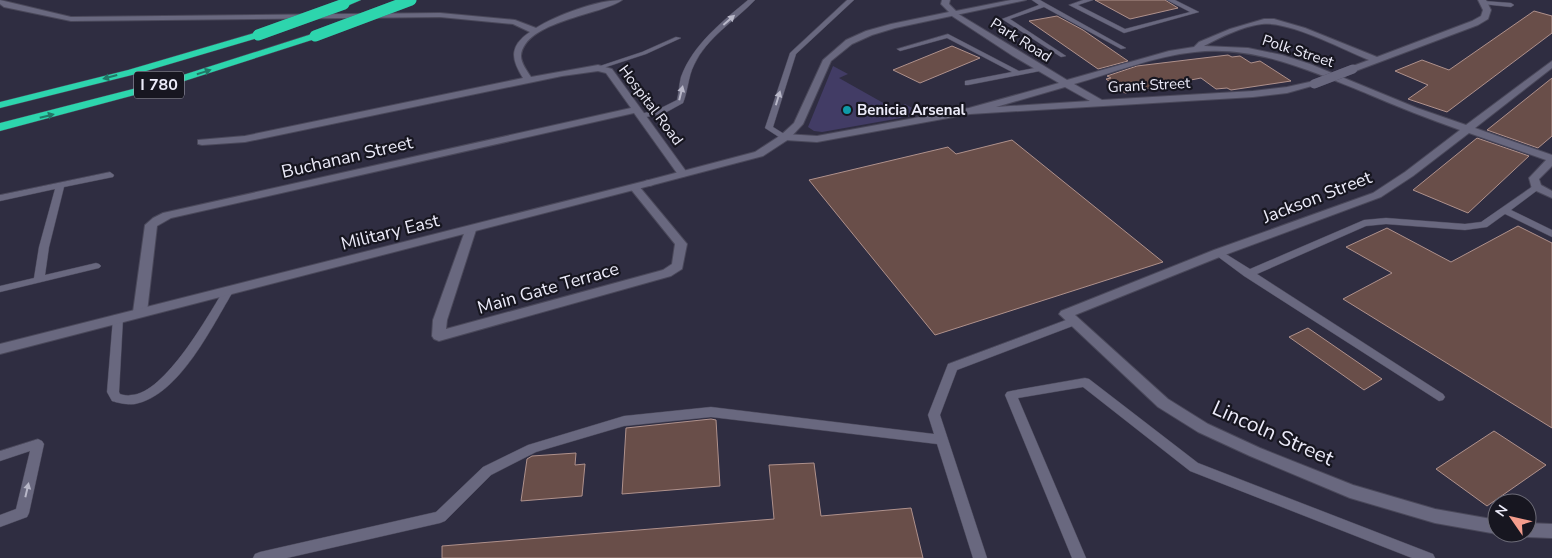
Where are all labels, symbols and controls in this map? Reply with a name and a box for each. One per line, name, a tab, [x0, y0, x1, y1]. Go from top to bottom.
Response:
street label: Park Road	[987, 13, 1055, 67]
one-way arrow	[722, 14, 734, 26]
street label: Polk Street	[1260, 30, 1337, 72]
street label: Hospital Road	[614, 61, 688, 149]
one-way arrow	[196, 68, 211, 75]
road number: I 780	[134, 72, 184, 98]
street label: Grant Street	[1107, 73, 1192, 97]
one-way arrow	[103, 74, 118, 82]
one-way arrow	[677, 85, 685, 100]
one-way arrow	[775, 90, 783, 105]
place label: Benicia Arsenal	[857, 100, 966, 120]
marker: Benicia Arsenal	[841, 104, 853, 116]
one-way arrow	[40, 112, 55, 120]
street label: Buchanan Street	[279, 130, 416, 184]
street label: Jackson Street	[1258, 165, 1376, 229]
street label: Military East	[338, 208, 442, 256]
street label: Main Gate Terrace	[474, 256, 622, 320]
street label: Lincoln Street	[1208, 394, 1339, 473]
one-way arrow	[23, 482, 31, 497]
north arrow	[1487, 493, 1537, 543]
text: N	[1491, 501, 1512, 521]

